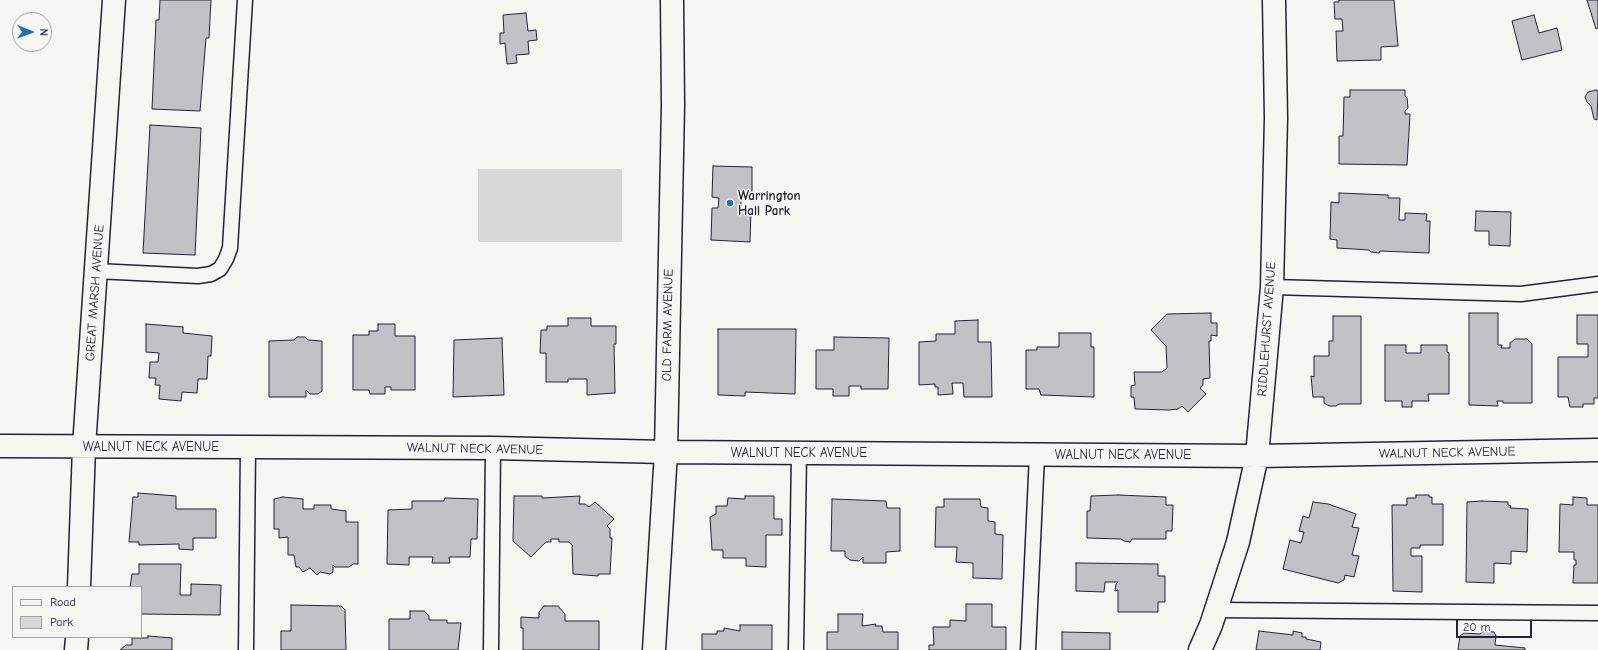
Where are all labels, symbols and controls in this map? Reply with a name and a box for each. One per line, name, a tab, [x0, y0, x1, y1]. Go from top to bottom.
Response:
north arrow	[12, 12, 52, 52]
text: N	[37, 28, 50, 36]
place label: Warrington Hall Park	[738, 188, 801, 219]
marker: Warrington Hall Park	[725, 198, 735, 208]
street label: GREAT MARSH AVENUE	[82, 224, 108, 362]
street label: RIDDLEHURST AVENUE	[1255, 261, 1279, 397]
street label: OLD FARM AVENUE	[659, 269, 677, 381]
street label: WALNUT NECK AVENUE	[83, 439, 219, 455]
street label: WALNUT NECK AVENUE	[407, 440, 543, 458]
street label: WALNUT NECK AVENUE	[1379, 444, 1515, 462]
street label: WALNUT NECK AVENUE	[731, 445, 867, 461]
street label: WALNUT NECK AVENUE	[1055, 447, 1191, 463]
legend	[12, 586, 142, 638]
text: Road	[50, 595, 76, 609]
scale bar	[1458, 612, 1534, 638]
text: Park	[50, 615, 73, 629]
text: 20 m	[1463, 620, 1491, 634]

